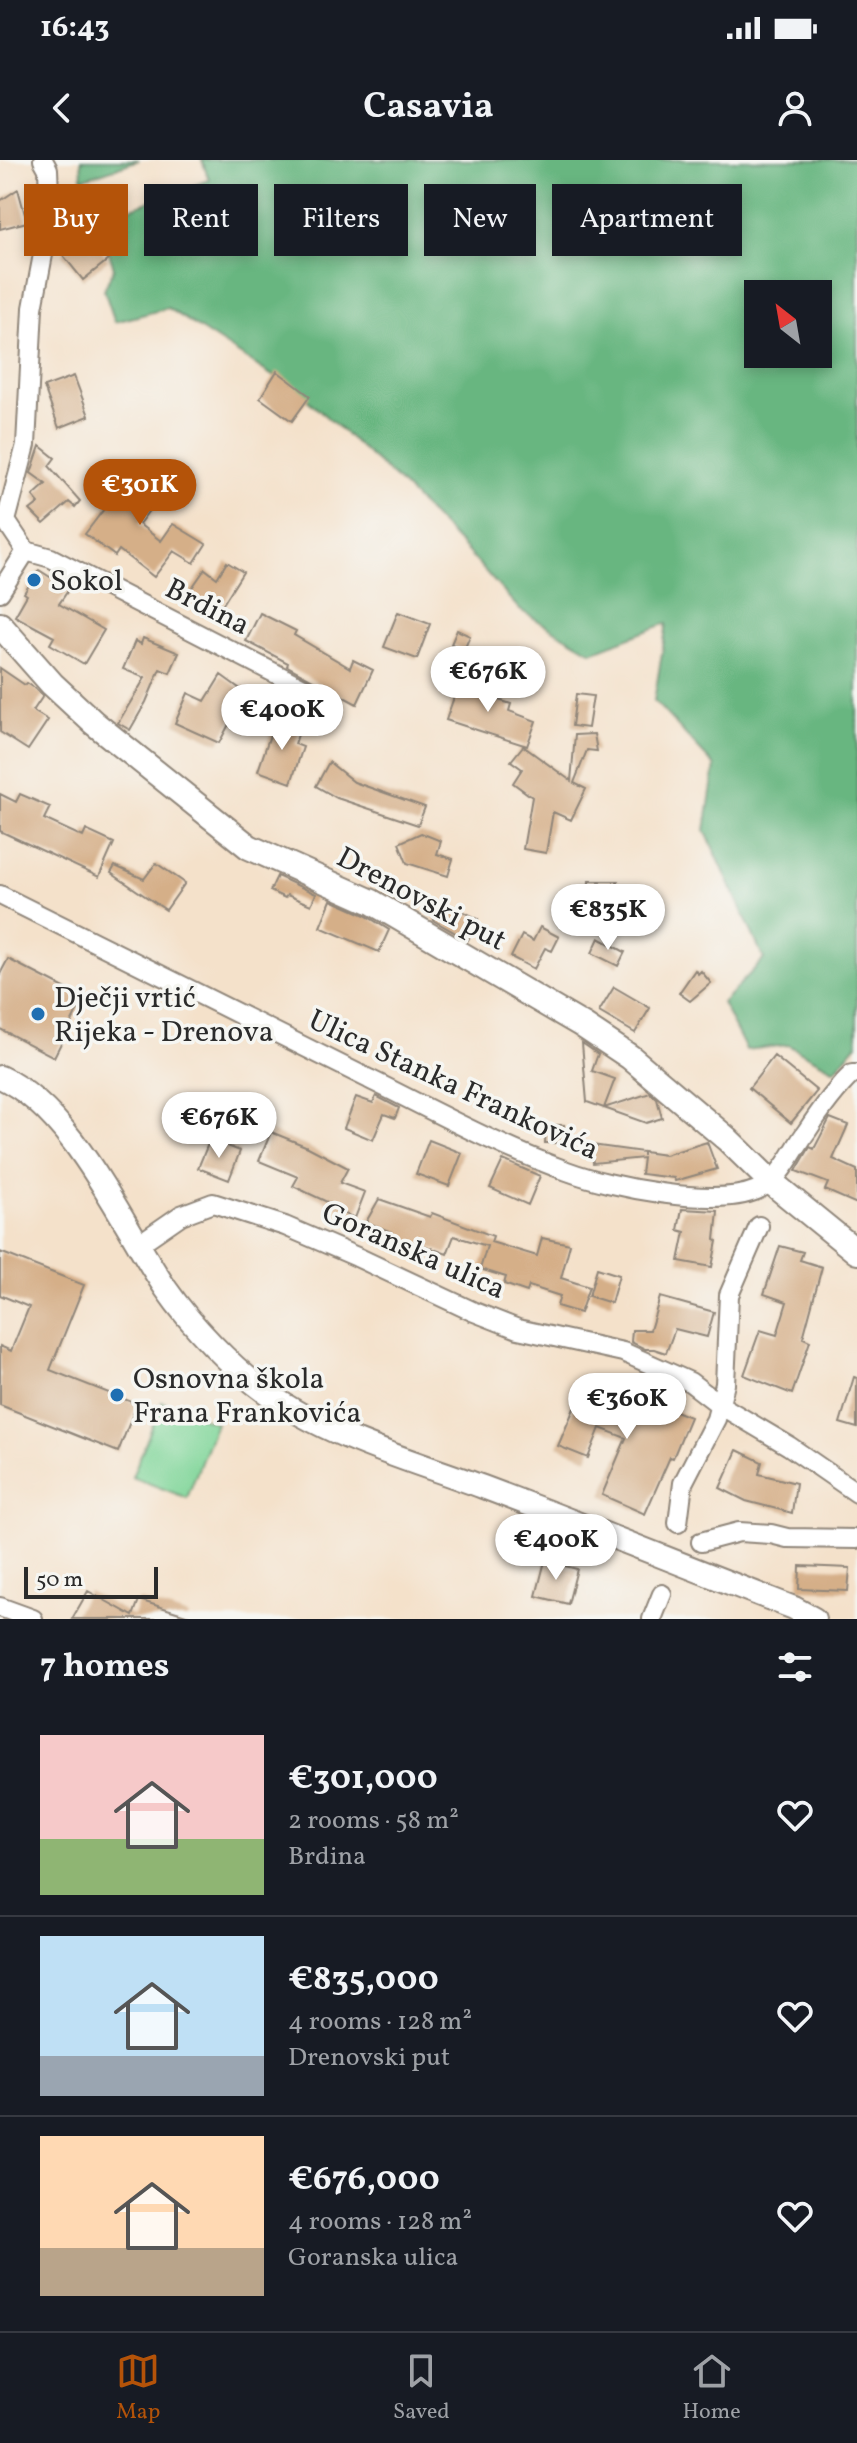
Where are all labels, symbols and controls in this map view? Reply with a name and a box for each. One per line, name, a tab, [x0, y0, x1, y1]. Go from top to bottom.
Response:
text: 16:43	[40, 7, 110, 49]
text: Casavia	[363, 83, 494, 133]
icon: back	[40, 86, 84, 130]
icon: person	[773, 86, 817, 130]
chip: Buy	[24, 184, 128, 256]
chip: Rent	[144, 184, 258, 256]
chip: Filters	[274, 184, 408, 256]
chip: New	[424, 184, 536, 256]
chip: Apartment	[552, 184, 742, 256]
north arrow	[744, 280, 832, 368]
map controls	[744, 280, 832, 368]
pin: €301K	[84, 459, 196, 527]
text: €301K	[101, 467, 179, 503]
place label: Sokol	[50, 561, 123, 603]
street label: Brdina	[157, 569, 257, 647]
marker: Sokol	[25, 571, 43, 589]
pin: €676K	[432, 646, 544, 714]
text: €676K	[449, 654, 527, 690]
pin: €400K	[226, 684, 338, 752]
text: €400K	[239, 692, 325, 728]
street label: Drenovski put	[329, 837, 513, 962]
pin: €835K	[552, 884, 664, 952]
text: €835K	[569, 892, 647, 928]
place label: Dječji vrtić Rijeka - Drenova	[54, 978, 274, 1054]
street label: Ulica Stanka Frankovića	[301, 1000, 605, 1172]
marker: Dječji vrtić Rijeka - Drenova	[29, 1005, 47, 1023]
pin: €676K	[163, 1092, 275, 1160]
text: €676K	[180, 1100, 258, 1136]
street label: Goranska ulica	[315, 1193, 512, 1311]
place label: Osnovna škola Frana Frankovića	[133, 1359, 361, 1435]
pin: €360K	[571, 1373, 683, 1441]
text: €360K	[586, 1381, 668, 1417]
marker: Osnovna škola Frana Frankovića	[108, 1386, 126, 1404]
pin: €400K	[500, 1514, 612, 1582]
text: €400K	[513, 1522, 599, 1558]
scale bar	[24, 1563, 158, 1599]
text: 50 m	[36, 1565, 83, 1596]
text: 7 homes	[40, 1644, 169, 1691]
icon: filters	[773, 1645, 817, 1689]
text: €301,000	[288, 1756, 438, 1803]
icon: home	[104, 1767, 200, 1863]
icon: heart	[773, 1793, 817, 1837]
text: 2 rooms · 58 m²	[288, 1803, 459, 1839]
text: Brdina	[288, 1839, 366, 1875]
text: €835,000	[288, 1957, 439, 2004]
icon: home	[104, 1968, 200, 2064]
icon: heart	[773, 1994, 817, 2038]
text: 4 rooms · 128 m²	[288, 2004, 472, 2040]
text: Drenovski put	[288, 2040, 450, 2076]
text: €676,000	[288, 2157, 440, 2204]
icon: home	[104, 2168, 200, 2264]
icon: heart	[773, 2194, 817, 2238]
text: 4 rooms · 128 m²	[288, 2204, 472, 2240]
text: Goranska ulica	[288, 2240, 458, 2276]
tab: Map	[116, 2349, 160, 2428]
tab: Saved	[393, 2349, 450, 2428]
tab: Home	[682, 2349, 741, 2428]

